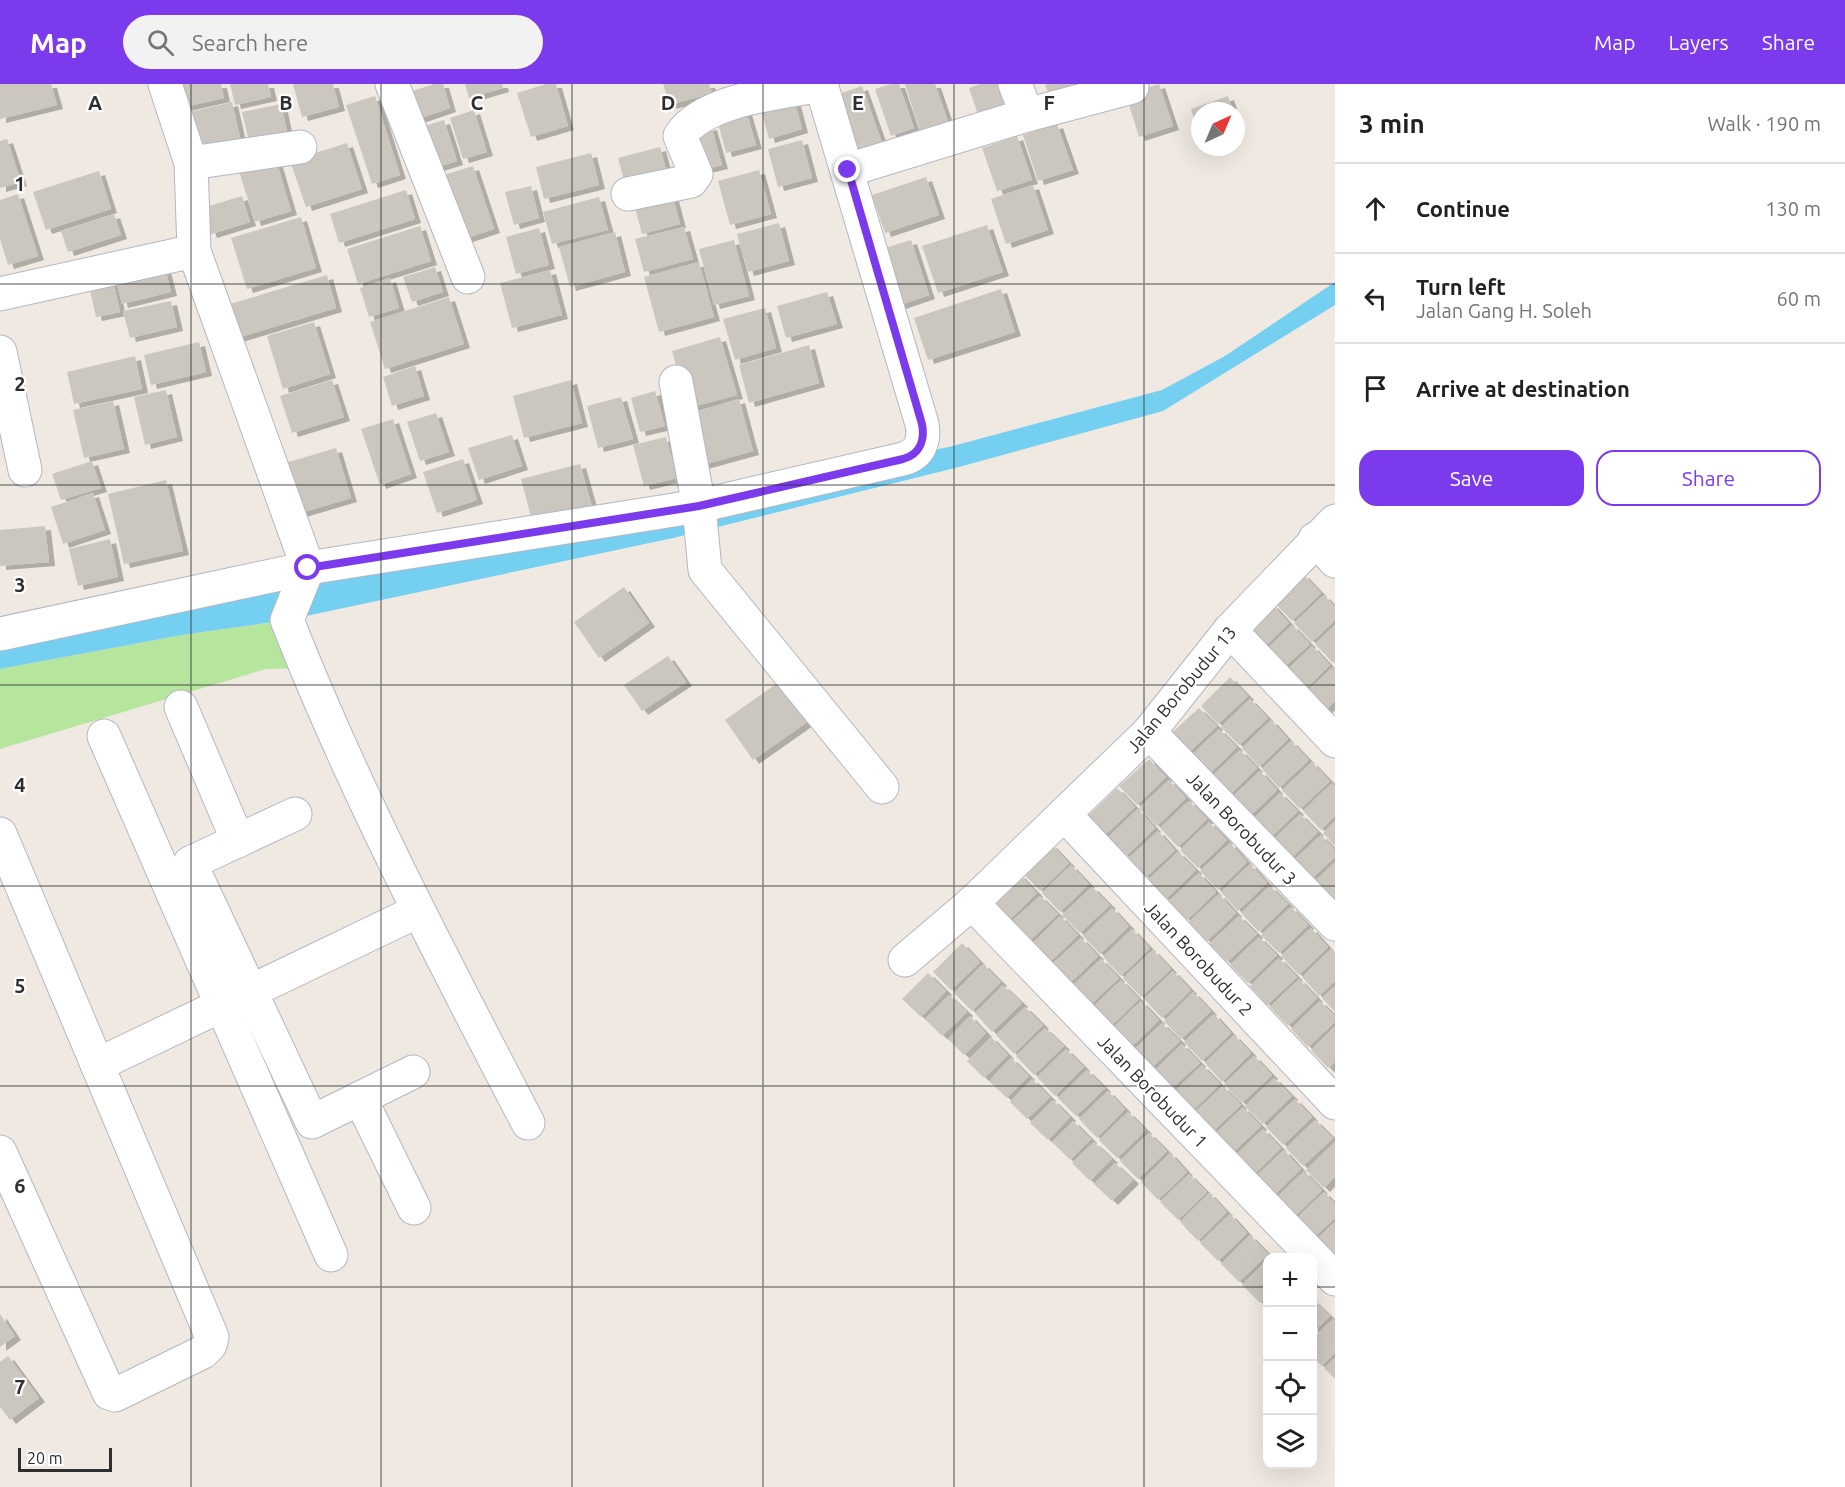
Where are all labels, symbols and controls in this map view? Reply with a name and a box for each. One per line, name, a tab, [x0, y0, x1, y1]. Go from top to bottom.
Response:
search box	[123, 15, 543, 69]
icon: search	[144, 26, 177, 59]
text: Map	[30, 27, 87, 58]
text: Search here	[192, 30, 308, 55]
text: Map	[1594, 30, 1635, 54]
text: Layers	[1668, 30, 1729, 54]
text: Share	[1762, 30, 1815, 54]
text: A	[88, 91, 102, 114]
text: B	[279, 91, 293, 114]
text: C	[471, 91, 484, 114]
text: D	[661, 91, 675, 114]
text: E	[852, 91, 864, 114]
text: F	[1043, 91, 1055, 114]
north arrow	[1191, 102, 1245, 156]
text: 3 min	[1359, 109, 1425, 138]
text: Walk · 190 m	[1708, 112, 1821, 135]
route end	[834, 156, 860, 182]
text: 1	[14, 172, 26, 195]
icon: ahead	[1359, 192, 1392, 225]
text: Continue	[1416, 196, 1510, 221]
text: 130 m	[1765, 197, 1821, 220]
text: Turn left	[1416, 274, 1506, 299]
icon: left	[1359, 282, 1392, 315]
text: 60 m	[1777, 287, 1821, 310]
text: Jalan Gang H. Soleh	[1416, 299, 1592, 322]
text: 2	[14, 372, 26, 395]
icon: arrive	[1359, 372, 1392, 405]
text: Arrive at destination	[1416, 376, 1630, 401]
button: Save	[1359, 450, 1584, 506]
button: Share	[1596, 450, 1821, 506]
route start	[294, 554, 320, 580]
text: 3	[14, 573, 26, 596]
street label: Jalan Borobudur 13	[1122, 622, 1240, 756]
street label: Jalan Borobudur 3	[1183, 768, 1301, 888]
text: 4	[14, 773, 26, 796]
street label: Jalan Borobudur 2	[1141, 897, 1257, 1019]
text: 5	[14, 974, 26, 997]
street label: Jalan Borobudur 1	[1094, 1031, 1212, 1151]
text: 6	[14, 1174, 26, 1197]
map controls	[1263, 1253, 1317, 1469]
button: +	[1263, 1253, 1317, 1307]
button: −	[1263, 1307, 1317, 1361]
button: locate	[1263, 1361, 1317, 1415]
text: 7	[14, 1375, 26, 1398]
button: layers	[1263, 1415, 1317, 1469]
scale bar	[18, 1445, 112, 1472]
text: 20 m	[27, 1449, 63, 1467]

